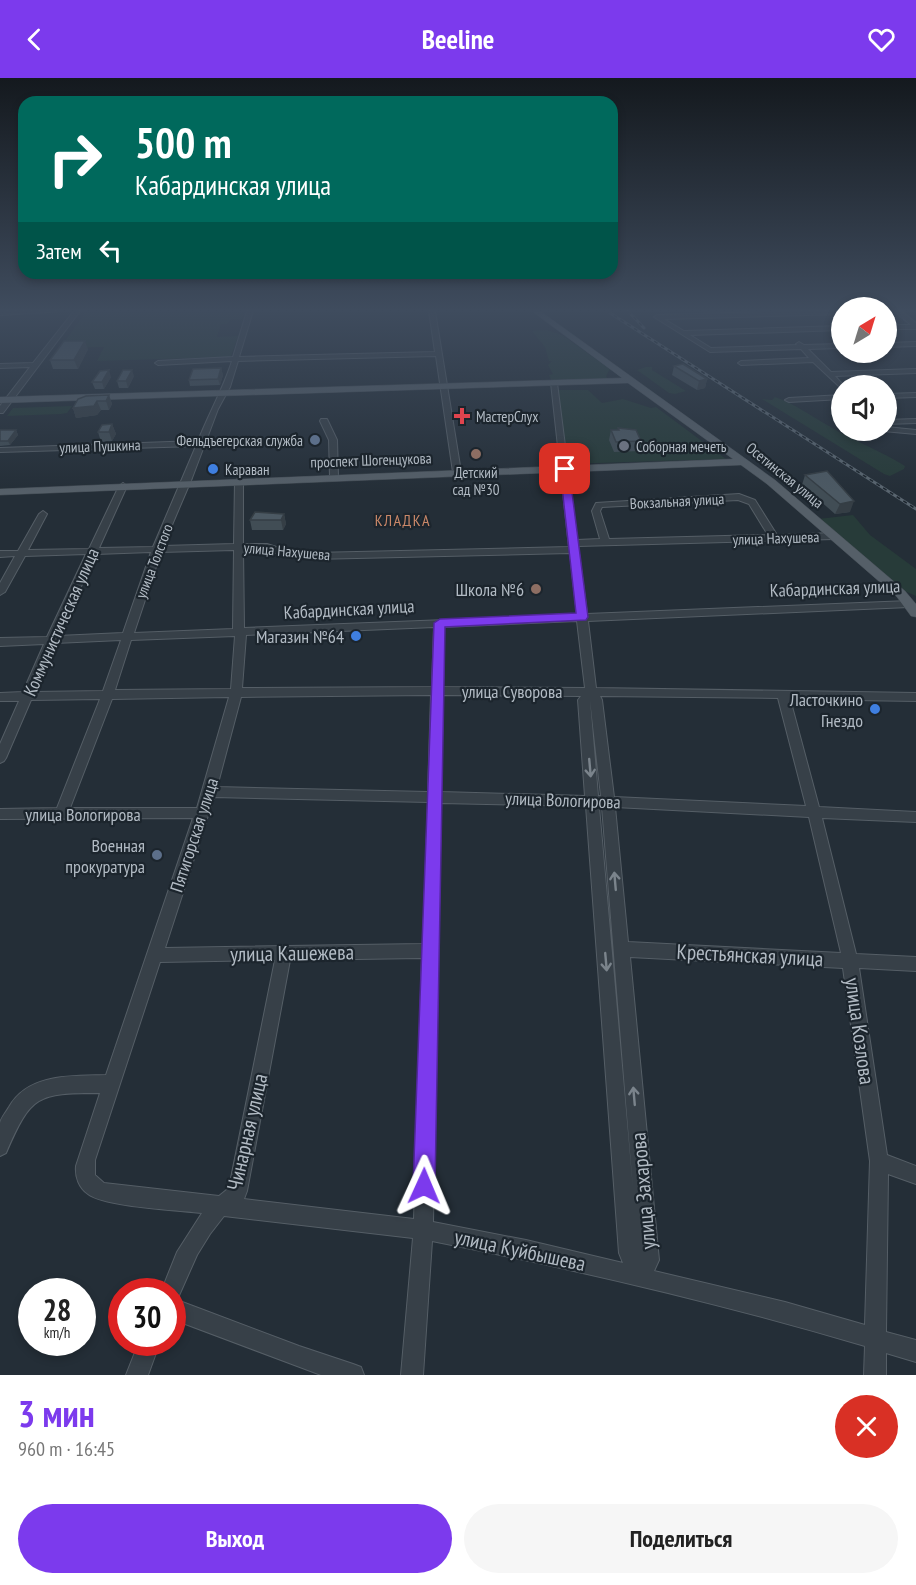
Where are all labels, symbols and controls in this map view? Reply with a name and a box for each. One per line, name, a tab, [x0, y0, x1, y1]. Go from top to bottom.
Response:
text: Beeline	[422, 22, 494, 56]
icon: back	[18, 23, 51, 56]
icon: heart	[865, 23, 898, 56]
text: 500 m	[135, 115, 232, 170]
icon: right	[36, 120, 114, 198]
text: Кабардинская улица	[135, 168, 331, 202]
icon: left	[94, 234, 127, 267]
text: Затем	[36, 237, 82, 265]
north arrow	[831, 297, 897, 363]
map controls	[831, 297, 897, 441]
button: sound	[831, 375, 897, 441]
marker: МастерСлух	[453, 407, 471, 425]
place label: МастерСлух	[476, 407, 538, 426]
place label: Фельдъегерская служба	[177, 431, 303, 450]
marker: Фельдъегерская служба	[308, 433, 322, 447]
street label: улица Пушкина	[59, 435, 141, 457]
place label: Соборная мечеть	[636, 437, 727, 456]
street label: Осетинская улица	[742, 438, 828, 512]
marker: Соборная мечеть	[617, 439, 631, 453]
pin	[539, 443, 590, 494]
marker: Детский сад №30	[469, 447, 483, 461]
street label: проспект Шогенцукова	[310, 448, 432, 472]
icon: arrive	[548, 452, 581, 485]
place label: Караван	[225, 460, 269, 479]
marker: Караван	[206, 462, 220, 476]
place label: Детский сад №30	[453, 463, 500, 499]
street label: Вокзальная улица	[629, 489, 725, 513]
district label: КЛАДКА	[375, 510, 431, 530]
street label: улица Толстого	[131, 521, 177, 601]
street label: улица Нахушева	[732, 527, 820, 549]
street label: улица Нахушева	[243, 538, 331, 564]
street label: Коммунистическая улица	[18, 544, 104, 700]
street label: Кабардинская улица	[769, 574, 901, 602]
place label: Школа №6	[456, 578, 524, 601]
marker: Школа №6	[529, 582, 543, 596]
street label: Кабардинская улица	[283, 594, 415, 624]
place label: Магазин №64	[256, 625, 344, 648]
marker: Магазин №64	[349, 629, 363, 643]
street label: улица Суворова	[462, 680, 562, 703]
place label: Ласточкино Гнездо	[789, 688, 863, 732]
marker: Ласточкино Гнездо	[868, 702, 882, 716]
one-way arrow	[585, 757, 596, 777]
street label: Пятигорская улица	[165, 775, 223, 895]
street label: улица Вологирова	[505, 786, 621, 814]
street label: улица Вологирова	[25, 803, 141, 826]
place label: Военная прокуратура	[65, 834, 145, 878]
marker: Военная прокуратура	[150, 848, 164, 862]
one-way arrow	[609, 871, 620, 891]
street label: улица Кашежева	[230, 938, 354, 968]
street label: Крестьянская улица	[676, 938, 824, 972]
one-way arrow	[601, 952, 612, 972]
street label: улица Козлова	[839, 976, 881, 1086]
street label: Чинарная улица	[220, 1071, 274, 1193]
one-way arrow	[628, 1087, 639, 1106]
street label: улица Захарова	[624, 1131, 662, 1251]
position arrow	[392, 1154, 456, 1218]
street label: улица Куйбышева	[452, 1223, 588, 1277]
speed limit sign: 30	[108, 1278, 186, 1356]
text: 28	[43, 1290, 71, 1329]
text: km/h	[44, 1323, 70, 1342]
text: 3 мин	[18, 1390, 95, 1437]
button: close	[835, 1395, 898, 1458]
text: 960 m · 16:45	[18, 1436, 115, 1462]
button: Выход	[18, 1504, 452, 1573]
button: Поделиться	[464, 1504, 898, 1573]

